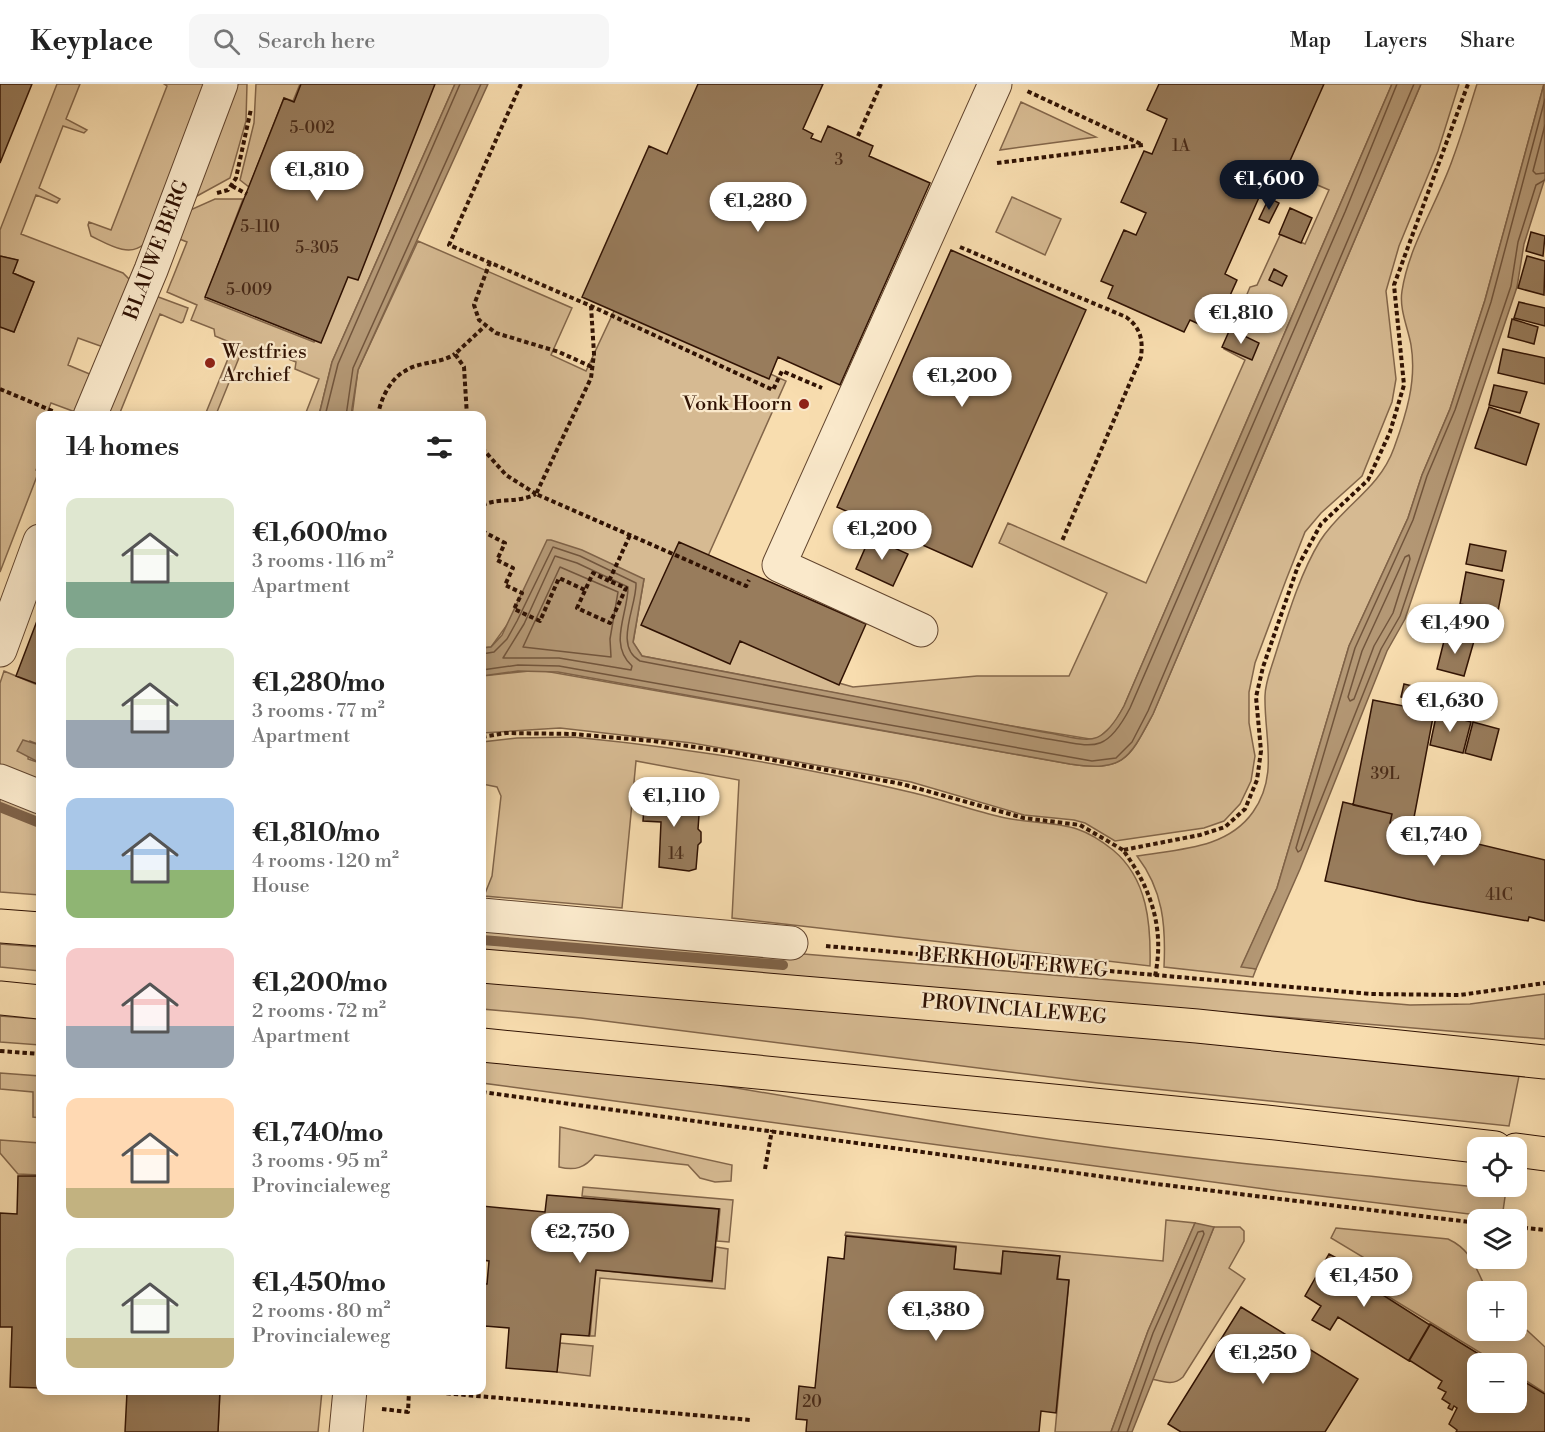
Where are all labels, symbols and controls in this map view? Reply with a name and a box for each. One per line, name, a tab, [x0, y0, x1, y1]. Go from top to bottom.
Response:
search box	[189, 14, 609, 68]
text: Keyplace	[30, 24, 153, 59]
icon: search	[210, 25, 243, 58]
text: Search here	[258, 28, 375, 55]
text: Map	[1290, 28, 1331, 54]
text: Layers	[1364, 28, 1427, 54]
text: Share	[1460, 28, 1515, 54]
house number: 5-002	[289, 118, 335, 138]
house number: 1A	[1172, 136, 1191, 156]
house number: 3	[835, 150, 844, 170]
pin: €1,810	[268, 151, 366, 202]
text: €1,810	[285, 158, 349, 183]
pin: €1,600	[1220, 160, 1318, 211]
text: €1,600	[1234, 167, 1304, 192]
street label: BLAUWE BERG	[118, 176, 195, 324]
pin: €1,280	[709, 182, 807, 233]
text: €1,280	[724, 189, 792, 214]
house number: 5-110	[240, 217, 280, 237]
house number: 5-305	[295, 238, 339, 258]
house number: 5-009	[226, 280, 272, 300]
pin: €1,810	[1192, 294, 1290, 345]
text: €1,810	[1209, 301, 1273, 326]
place label: Westfries Archief	[221, 340, 307, 388]
marker: Westfries Archief	[203, 356, 217, 370]
pin: €1,200	[913, 357, 1011, 408]
text: €1,200	[927, 364, 997, 389]
place label: Vonk Hoorn	[681, 392, 792, 417]
marker: Vonk Hoorn	[797, 397, 811, 411]
text: 14 homes	[66, 431, 179, 463]
icon: filters	[423, 431, 456, 464]
pin: €1,200	[833, 510, 931, 561]
text: €1,600/mo	[252, 517, 388, 549]
text: €1,200	[847, 517, 917, 542]
icon: home	[114, 522, 186, 594]
text: 3 rooms · 116 m²	[252, 549, 394, 574]
text: Apartment	[252, 574, 350, 599]
pin: €1,490	[1406, 604, 1504, 655]
text: €1,490	[1420, 611, 1490, 636]
text: €1,280/mo	[252, 667, 385, 699]
icon: home	[114, 672, 186, 744]
pin: €1,630	[1401, 682, 1499, 733]
text: €1,630	[1416, 689, 1484, 714]
text: 3 rooms · 77 m²	[252, 699, 385, 724]
text: Apartment	[252, 724, 350, 749]
house number: 39L	[1370, 764, 1400, 784]
pin: €1,110	[625, 777, 723, 828]
text: €1,110	[643, 784, 706, 809]
pin: €1,740	[1385, 816, 1483, 867]
text: €1,810/mo	[252, 817, 380, 849]
icon: home	[114, 822, 186, 894]
text: €1,740	[1400, 823, 1468, 848]
house number: 14	[668, 844, 684, 864]
text: 4 rooms · 120 m²	[252, 849, 399, 874]
text: House	[252, 874, 310, 899]
house number: 41C	[1485, 885, 1513, 905]
street label: BERKHOUTERWEG	[916, 942, 1109, 984]
text: €1,200/mo	[252, 967, 388, 999]
icon: home	[114, 972, 186, 1044]
street label: PROVINCIALEWEG	[920, 989, 1108, 1031]
text: 2 rooms · 72 m²	[252, 999, 386, 1024]
text: Apartment	[252, 1024, 350, 1049]
text: €1,740/mo	[252, 1117, 384, 1149]
icon: home	[114, 1122, 186, 1194]
map controls	[1467, 1137, 1527, 1413]
button: locate	[1467, 1137, 1527, 1197]
text: 3 rooms · 95 m²	[252, 1149, 388, 1174]
text: Provincialeweg	[252, 1174, 390, 1199]
button: layers	[1467, 1209, 1527, 1269]
pin: €2,750	[531, 1213, 629, 1264]
text: €2,750	[545, 1220, 615, 1245]
pin: €1,450	[1315, 1257, 1413, 1308]
text: €1,450	[1329, 1264, 1399, 1289]
text: €1,450/mo	[252, 1267, 386, 1299]
icon: home	[114, 1272, 186, 1344]
button: +	[1467, 1281, 1527, 1341]
pin: €1,380	[887, 1291, 985, 1342]
text: €1,380	[902, 1298, 970, 1323]
text: 2 rooms · 80 m²	[252, 1299, 390, 1324]
text: Provincialeweg	[252, 1324, 390, 1349]
pin: €1,250	[1214, 1334, 1312, 1385]
text: €1,250	[1229, 1341, 1297, 1366]
button: −	[1467, 1353, 1527, 1413]
house number: 20	[802, 1392, 822, 1412]

